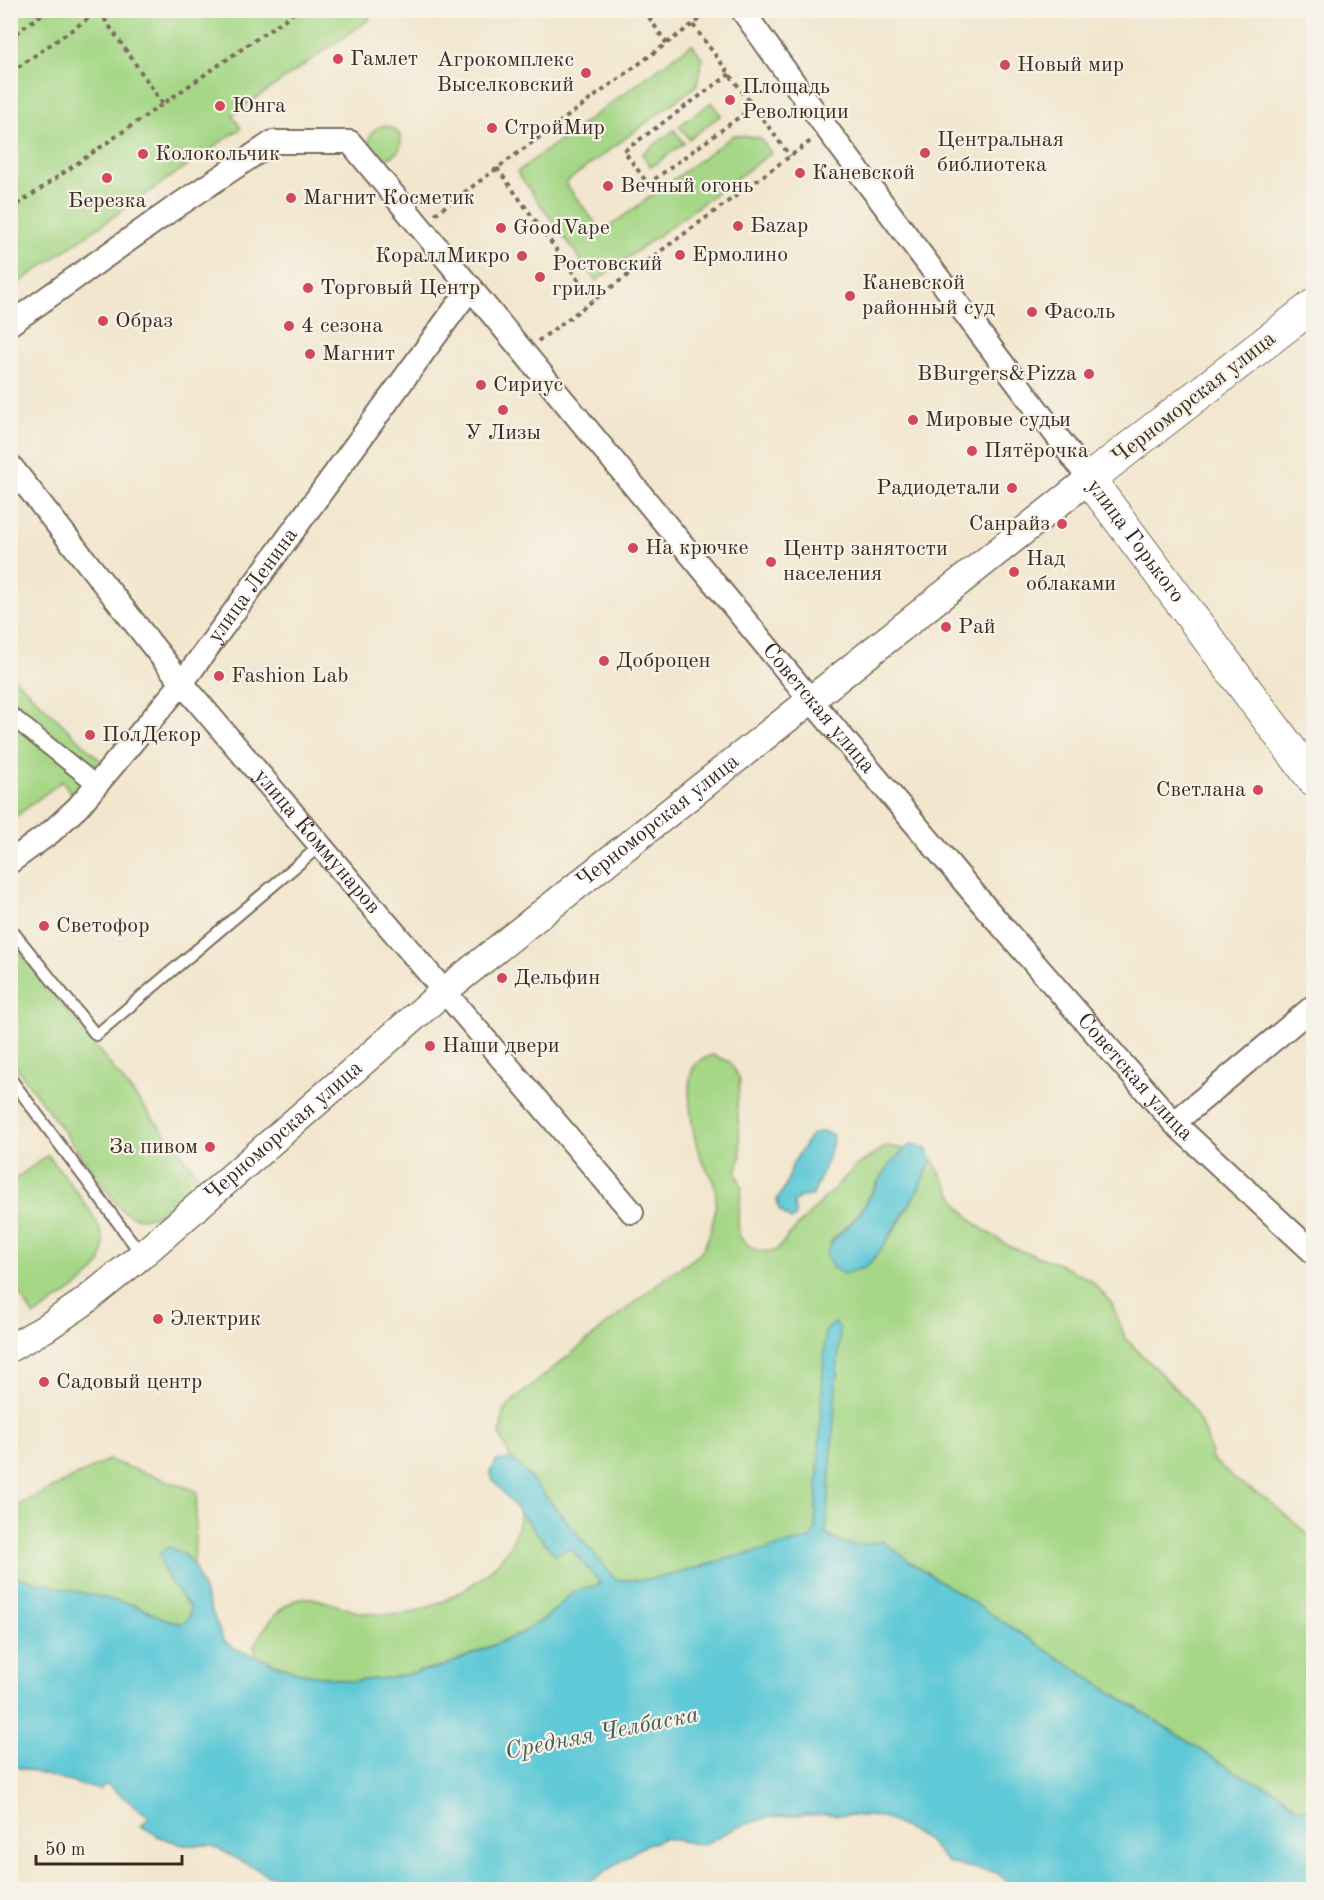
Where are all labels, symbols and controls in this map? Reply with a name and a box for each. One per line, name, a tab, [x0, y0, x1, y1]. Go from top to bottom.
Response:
place label: Гамлет	[350, 48, 418, 70]
place label: Агрокомплекс Выселковский	[437, 49, 574, 96]
marker: Гамлет	[331, 52, 345, 66]
place label: Новый мир	[1017, 54, 1124, 76]
marker: Новый мир	[998, 58, 1012, 72]
marker: Агрокомплекс Выселковский	[579, 66, 593, 80]
place label: Площадь Революции	[742, 76, 849, 123]
marker: Площадь Революции	[723, 93, 737, 107]
place label: Юнга	[232, 95, 286, 117]
marker: Юнга	[213, 99, 227, 113]
place label: СтройМир	[504, 117, 605, 139]
marker: СтройМир	[485, 121, 499, 135]
place label: Центральная библиотека	[937, 129, 1064, 176]
place label: Колокольчик	[155, 143, 280, 165]
marker: Центральная библиотека	[918, 146, 932, 160]
marker: Колокольчик	[136, 147, 150, 161]
place label: Каневской	[812, 162, 915, 184]
marker: Каневской	[793, 166, 807, 180]
marker: Березка	[100, 171, 114, 185]
place label: Вечный огонь	[620, 175, 753, 197]
marker: Вечный огонь	[601, 179, 615, 193]
place label: Магнит Косметик	[303, 187, 475, 209]
place label: Березка	[68, 190, 146, 212]
marker: Магнит Косметик	[284, 191, 298, 205]
place label: Баzар	[750, 215, 808, 237]
place label: GoodVape	[513, 217, 610, 239]
marker: Баzар	[731, 219, 745, 233]
marker: GoodVape	[494, 221, 508, 235]
place label: Ермолино	[692, 244, 788, 266]
place label: КораллМикро	[375, 245, 510, 267]
marker: Ермолино	[673, 248, 687, 262]
marker: КораллМикро	[515, 249, 529, 263]
place label: Ростовский гриль	[552, 253, 662, 300]
marker: Ростовский гриль	[533, 270, 547, 284]
place label: Каневской районный суд	[862, 272, 995, 319]
place label: Торговый Центр	[320, 277, 481, 299]
marker: Торговый Центр	[301, 281, 315, 295]
marker: Каневской районный суд	[843, 289, 857, 303]
place label: Фасоль	[1044, 301, 1115, 323]
marker: Фасоль	[1025, 305, 1039, 319]
place label: Образ	[115, 310, 173, 332]
marker: Образ	[96, 314, 110, 328]
place label: 4 сезона	[301, 315, 383, 337]
marker: 4 сезона	[282, 319, 296, 333]
street label: Черноморская улица	[1108, 327, 1280, 469]
place label: Магнит	[322, 343, 395, 365]
marker: Магнит	[303, 347, 317, 361]
place label: BBurgers&Pizza	[917, 363, 1077, 385]
marker: BBurgers&Pizza	[1082, 367, 1096, 381]
place label: Сириус	[493, 374, 563, 396]
marker: Сириус	[474, 378, 488, 392]
marker: У Лизы	[496, 403, 510, 417]
place label: Мировые судьи	[925, 409, 1071, 431]
marker: Мировые судьи	[906, 413, 920, 427]
place label: У Лизы	[465, 422, 541, 444]
place label: Пятёрочка	[984, 440, 1089, 462]
marker: Пятёрочка	[965, 444, 979, 458]
street label: улица Горького	[1082, 475, 1188, 607]
place label: Радиодетали	[876, 477, 1000, 499]
marker: Радиодетали	[1005, 481, 1019, 495]
place label: Санрайз	[969, 513, 1050, 535]
marker: Санрайз	[1055, 517, 1069, 531]
street label: улица Ленина	[204, 524, 302, 647]
place label: На крючке	[645, 537, 749, 559]
place label: Центр занятости населения	[783, 538, 948, 585]
marker: На крючке	[626, 541, 640, 555]
place label: Над облаками	[1026, 548, 1116, 595]
marker: Центр занятости населения	[764, 555, 778, 569]
marker: Над облаками	[1007, 565, 1021, 579]
place label: Рай	[958, 616, 996, 638]
marker: Рай	[939, 620, 953, 634]
street label: Советская улица	[758, 639, 879, 778]
place label: Доброцен	[616, 650, 711, 672]
marker: Доброцен	[597, 654, 611, 668]
place label: Fashion Lab	[231, 665, 349, 687]
marker: Fashion Lab	[212, 669, 226, 683]
place label: ПолДекор	[102, 724, 201, 746]
marker: ПолДекор	[83, 728, 97, 742]
street label: Черноморская улица	[572, 750, 744, 892]
street label: улица Коммунаров	[250, 765, 384, 918]
place label: Светлана	[1156, 779, 1246, 801]
marker: Светлана	[1251, 783, 1265, 797]
place label: Светофор	[56, 915, 150, 937]
marker: Светофор	[37, 919, 51, 933]
place label: Дельфин	[514, 967, 600, 989]
marker: Дельфин	[495, 971, 509, 985]
street label: Советская улица	[1073, 1009, 1197, 1145]
place label: Наши двери	[442, 1035, 560, 1057]
marker: Наши двери	[423, 1039, 437, 1053]
street label: Черноморская улица	[201, 1057, 367, 1206]
place label: За пивом	[109, 1136, 198, 1158]
marker: За пивом	[203, 1140, 217, 1154]
place label: Электрик	[170, 1308, 261, 1330]
marker: Электрик	[151, 1312, 165, 1326]
place label: Садовый центр	[56, 1371, 202, 1393]
marker: Садовый центр	[37, 1375, 51, 1389]
water label: Средняя Челбаска	[503, 1703, 701, 1765]
scale bar	[36, 1828, 182, 1866]
text: 50 m	[45, 1841, 85, 1859]

